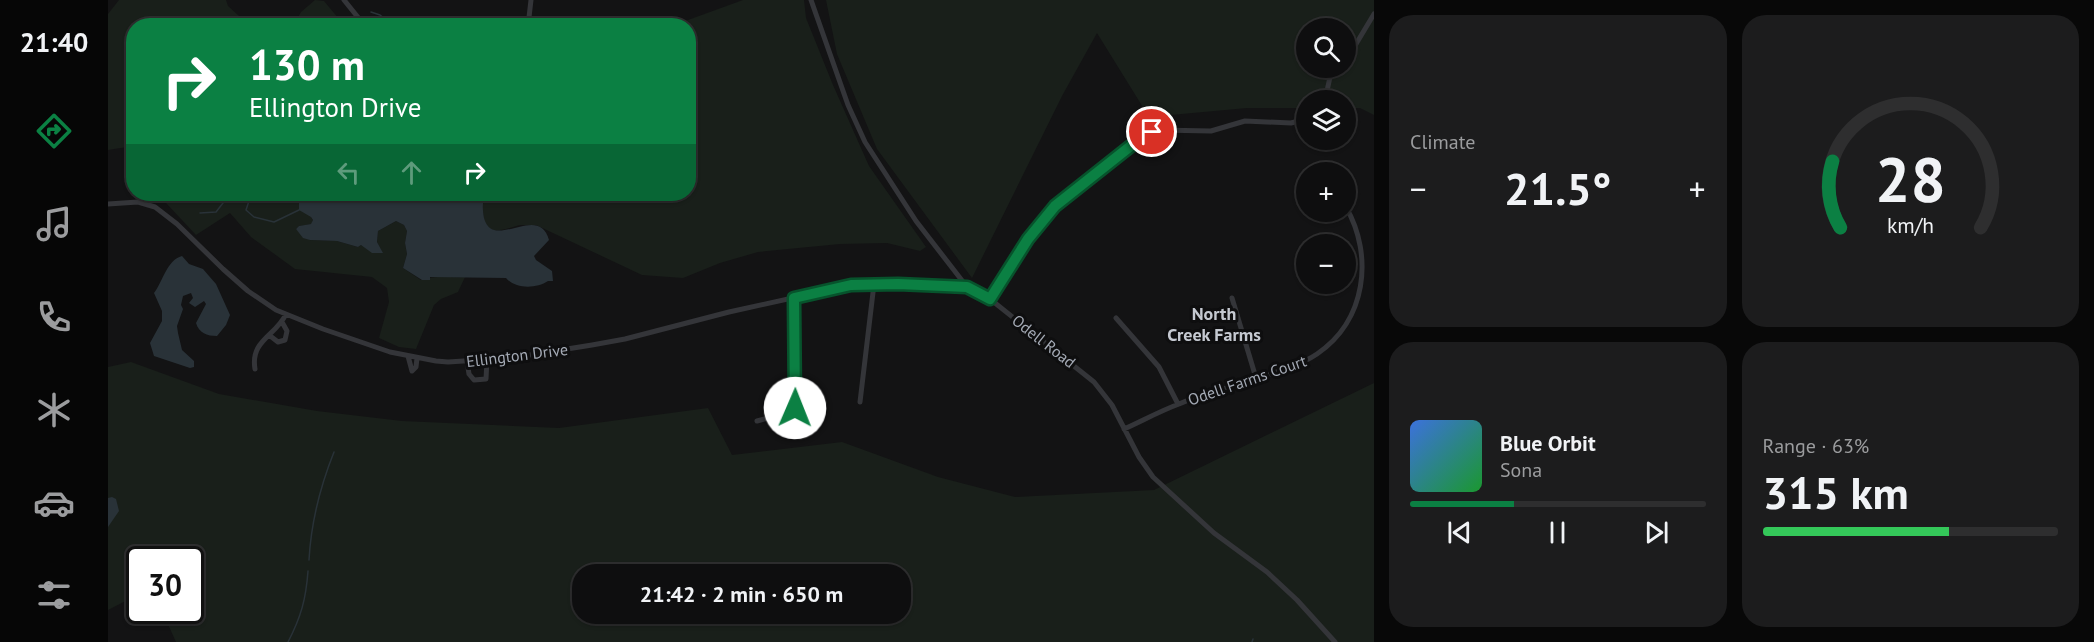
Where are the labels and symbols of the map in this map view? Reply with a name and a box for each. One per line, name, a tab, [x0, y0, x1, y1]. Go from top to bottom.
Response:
pin	[1126, 106, 1177, 157]
district label: North Creek Farms	[1167, 302, 1261, 346]
street label: Odell Road	[1008, 310, 1080, 372]
street label: Ellington Drive	[465, 339, 569, 371]
street label: Odell Farms Court	[1185, 350, 1309, 410]
position arrow	[763, 376, 827, 440]
speed limit sign: 30	[126, 546, 204, 624]

